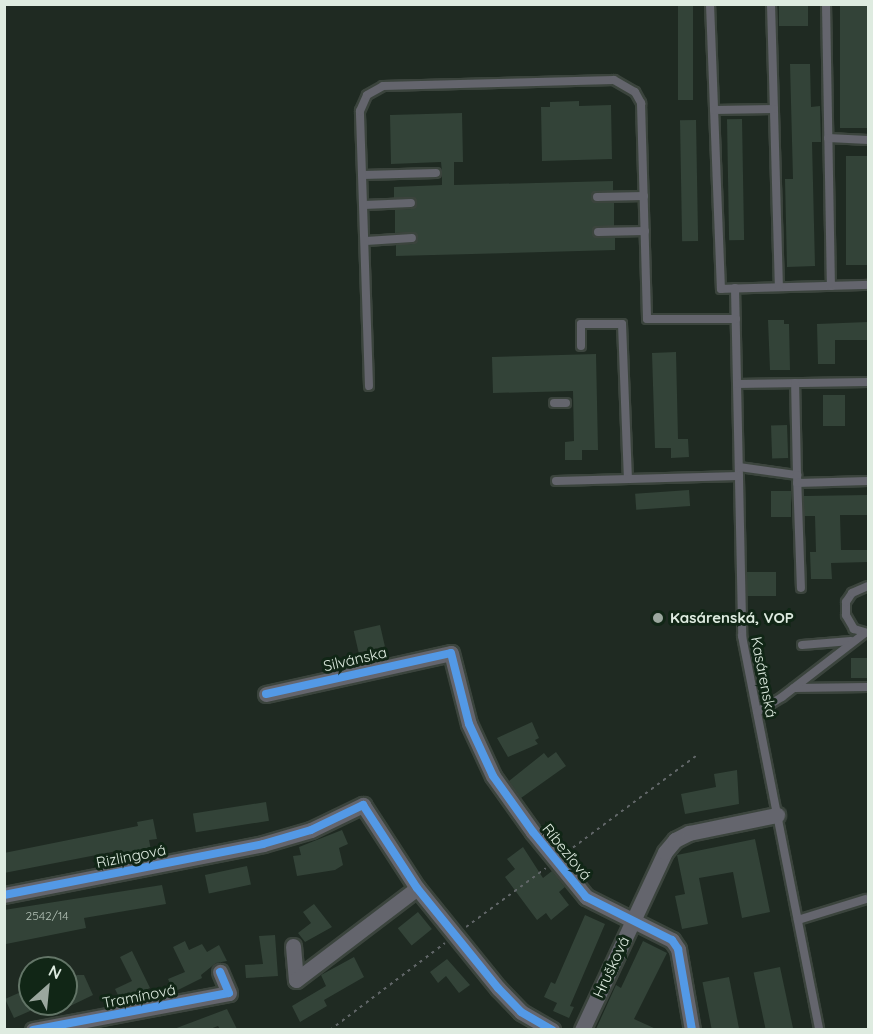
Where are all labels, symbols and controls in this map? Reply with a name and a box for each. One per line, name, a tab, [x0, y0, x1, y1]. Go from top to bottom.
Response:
place label: Kasárenská, VOP	[670, 609, 794, 627]
marker: Kasárenská, VOP	[651, 611, 665, 625]
street label: Kasárenská	[747, 635, 781, 719]
street label: Silvánska	[322, 643, 388, 675]
street label: Ríbezľová	[539, 820, 595, 884]
street label: Rizlingová	[95, 840, 167, 872]
house number: 2542/14	[25, 909, 69, 923]
street label: Hrušková	[589, 933, 633, 1001]
north arrow	[18, 956, 78, 1016]
text: N	[45, 960, 65, 983]
street label: Tramínová	[101, 980, 177, 1012]

